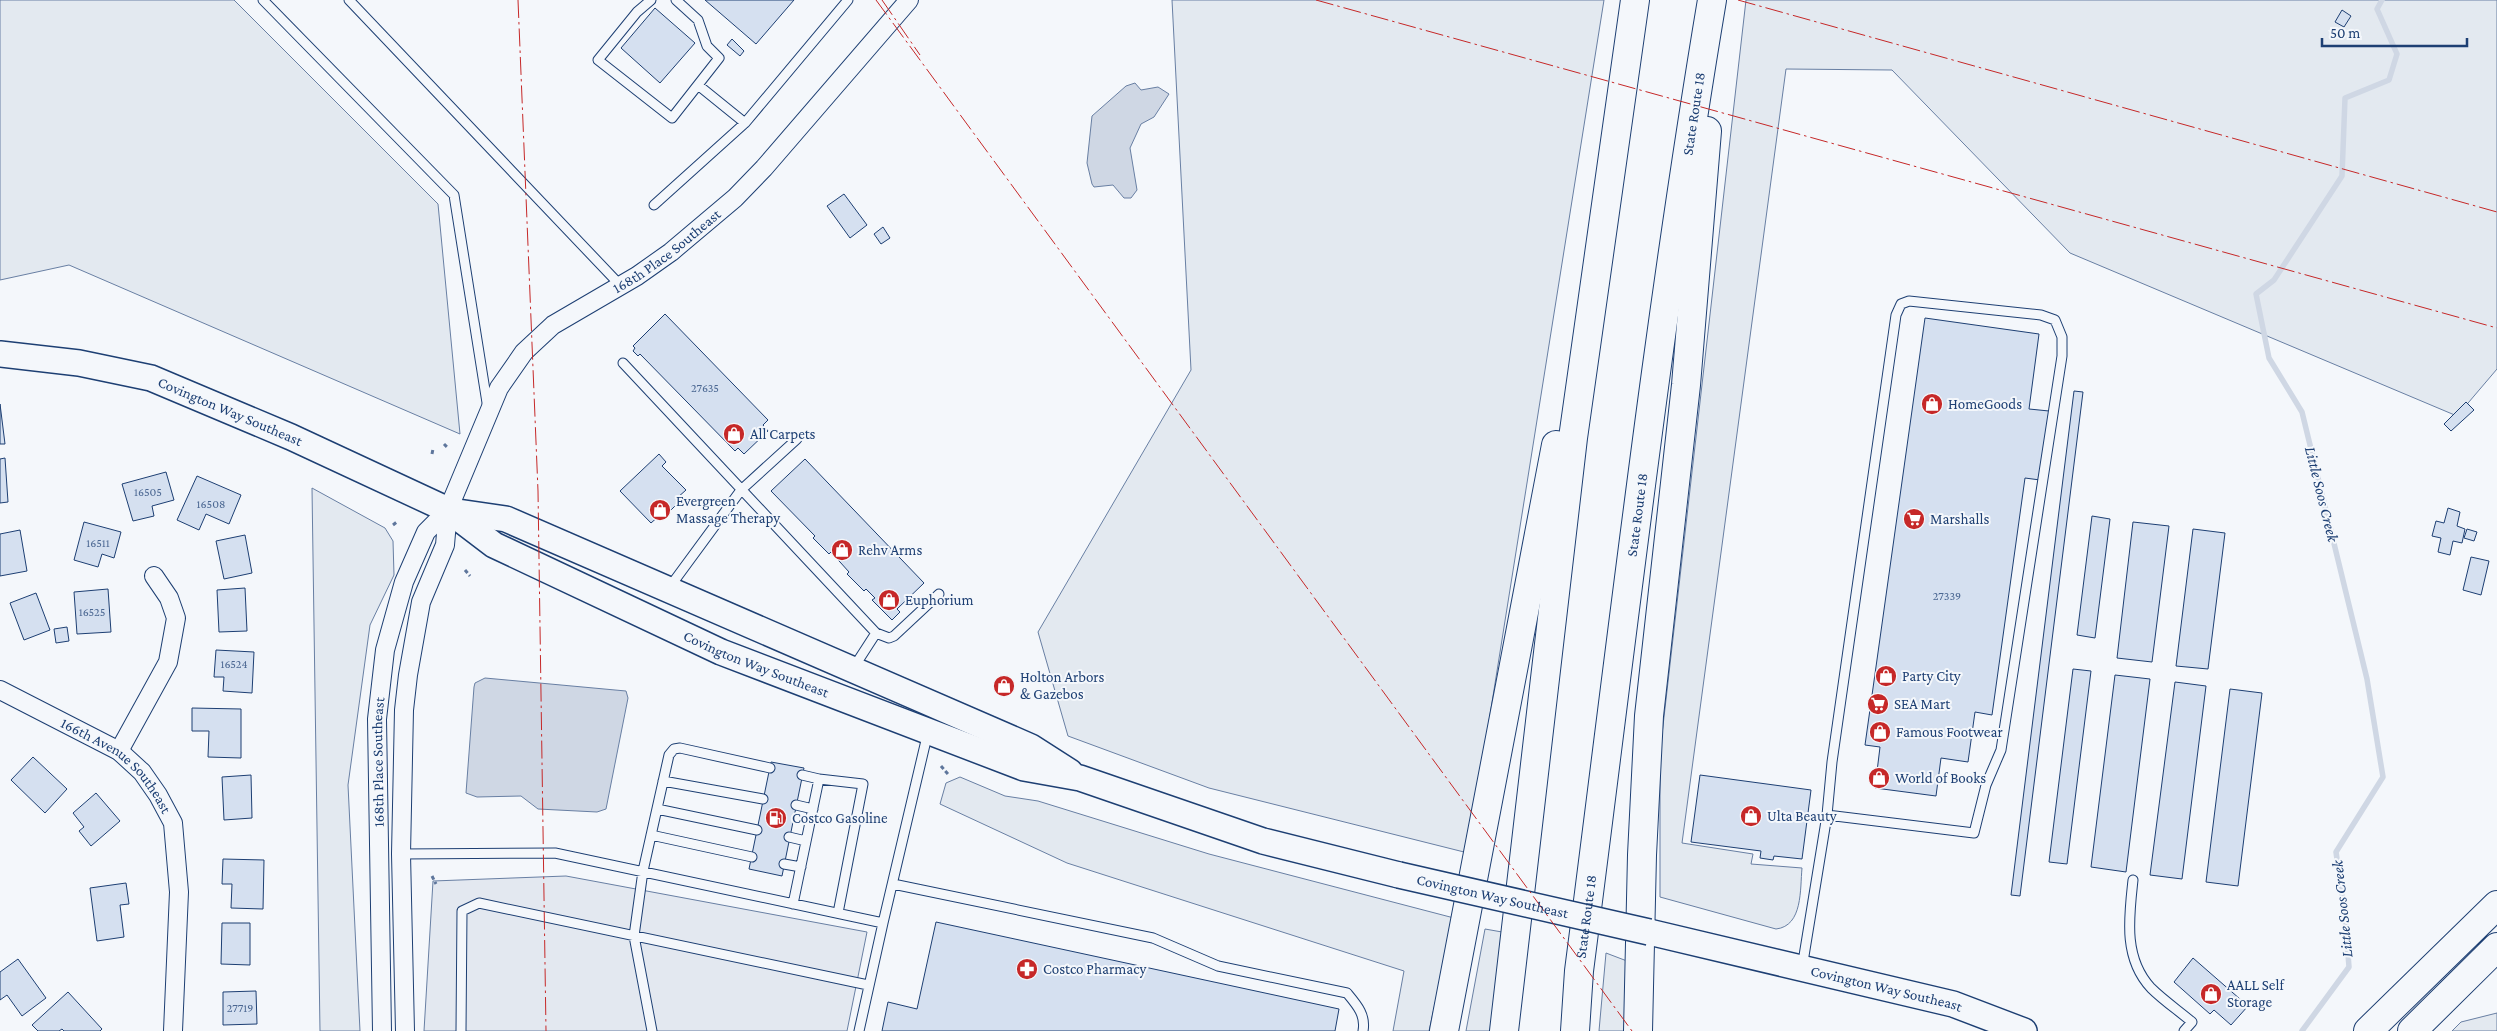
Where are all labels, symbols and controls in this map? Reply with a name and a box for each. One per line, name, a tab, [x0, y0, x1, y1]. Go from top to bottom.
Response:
scale bar	[2322, 15, 2467, 47]
text: 50 m	[2330, 25, 2360, 41]
street label: State Route 18	[1679, 71, 1708, 157]
street label: 168th Place Southeast	[610, 205, 724, 296]
street label: Covington Way Southeast	[156, 374, 306, 450]
house number: 27635	[691, 381, 719, 395]
shop icon: HomeGoods	[1920, 392, 1944, 416]
place label: HomeGoods	[1948, 396, 2022, 412]
shop icon: All Carpets	[722, 422, 746, 446]
place label: All Carpets	[750, 426, 816, 443]
water label: Little Soos Creek	[2302, 445, 2342, 544]
street label: State Route 18	[1624, 472, 1650, 558]
house number: 16505	[134, 485, 162, 499]
place label: Evergreen Massage Therapy	[676, 493, 780, 527]
house number: 16508	[197, 497, 225, 511]
shop icon: Evergreen Massage Therapy	[648, 498, 672, 522]
supermarket icon: Marshalls	[1902, 507, 1926, 531]
place label: Marshalls	[1930, 511, 1989, 527]
house number: 16511	[86, 536, 110, 550]
shop icon: Rehv Arms	[830, 538, 854, 562]
place label: Rehv Arms	[858, 542, 922, 558]
shop icon: Euphorium	[877, 588, 901, 612]
house number: 27339	[1933, 589, 1961, 603]
place label: Euphorium	[905, 592, 974, 609]
house number: 16525	[79, 605, 105, 619]
street label: Covington Way Southeast	[681, 627, 832, 701]
house number: 16524	[220, 657, 248, 671]
shop icon: Party City	[1874, 664, 1898, 688]
place label: Party City	[1902, 668, 1961, 685]
place label: Holton Arbors & Gazebos	[1020, 669, 1105, 702]
shop icon: Holton Arbors & Gazebos	[992, 674, 1016, 698]
supermarket icon: SEA Mart	[1866, 692, 1890, 716]
street label: 168th Place Southeast	[369, 695, 388, 827]
place label: SEA Mart	[1894, 696, 1951, 712]
street label: 166th Avenue Southeast	[58, 715, 175, 817]
shop icon: Famous Footwear	[1868, 720, 1892, 744]
place label: Famous Footwear	[1896, 724, 2003, 740]
shop icon: World of Books	[1867, 766, 1891, 790]
place label: World of Books	[1895, 770, 1986, 786]
shop icon: Ulta Beauty	[1739, 804, 1763, 828]
fuel station icon: Costco Gasoline	[764, 806, 788, 830]
place label: Ulta Beauty	[1767, 808, 1837, 825]
place label: Costco Gasoline	[792, 810, 888, 826]
water label: Little Soos Creek	[2328, 859, 2356, 958]
street label: Covington Way Southeast	[1415, 871, 1571, 922]
street label: State Route 18	[1573, 874, 1599, 959]
pharmacy icon: Costco Pharmacy	[1015, 957, 1039, 981]
place label: Costco Pharmacy	[1043, 961, 1146, 978]
street label: Covington Way Southeast	[1809, 963, 1965, 1015]
place label: AALL Self Storage	[2227, 977, 2285, 1011]
shop icon: AALL Self Storage	[2199, 982, 2223, 1006]
house number: 27719	[227, 1001, 253, 1015]

